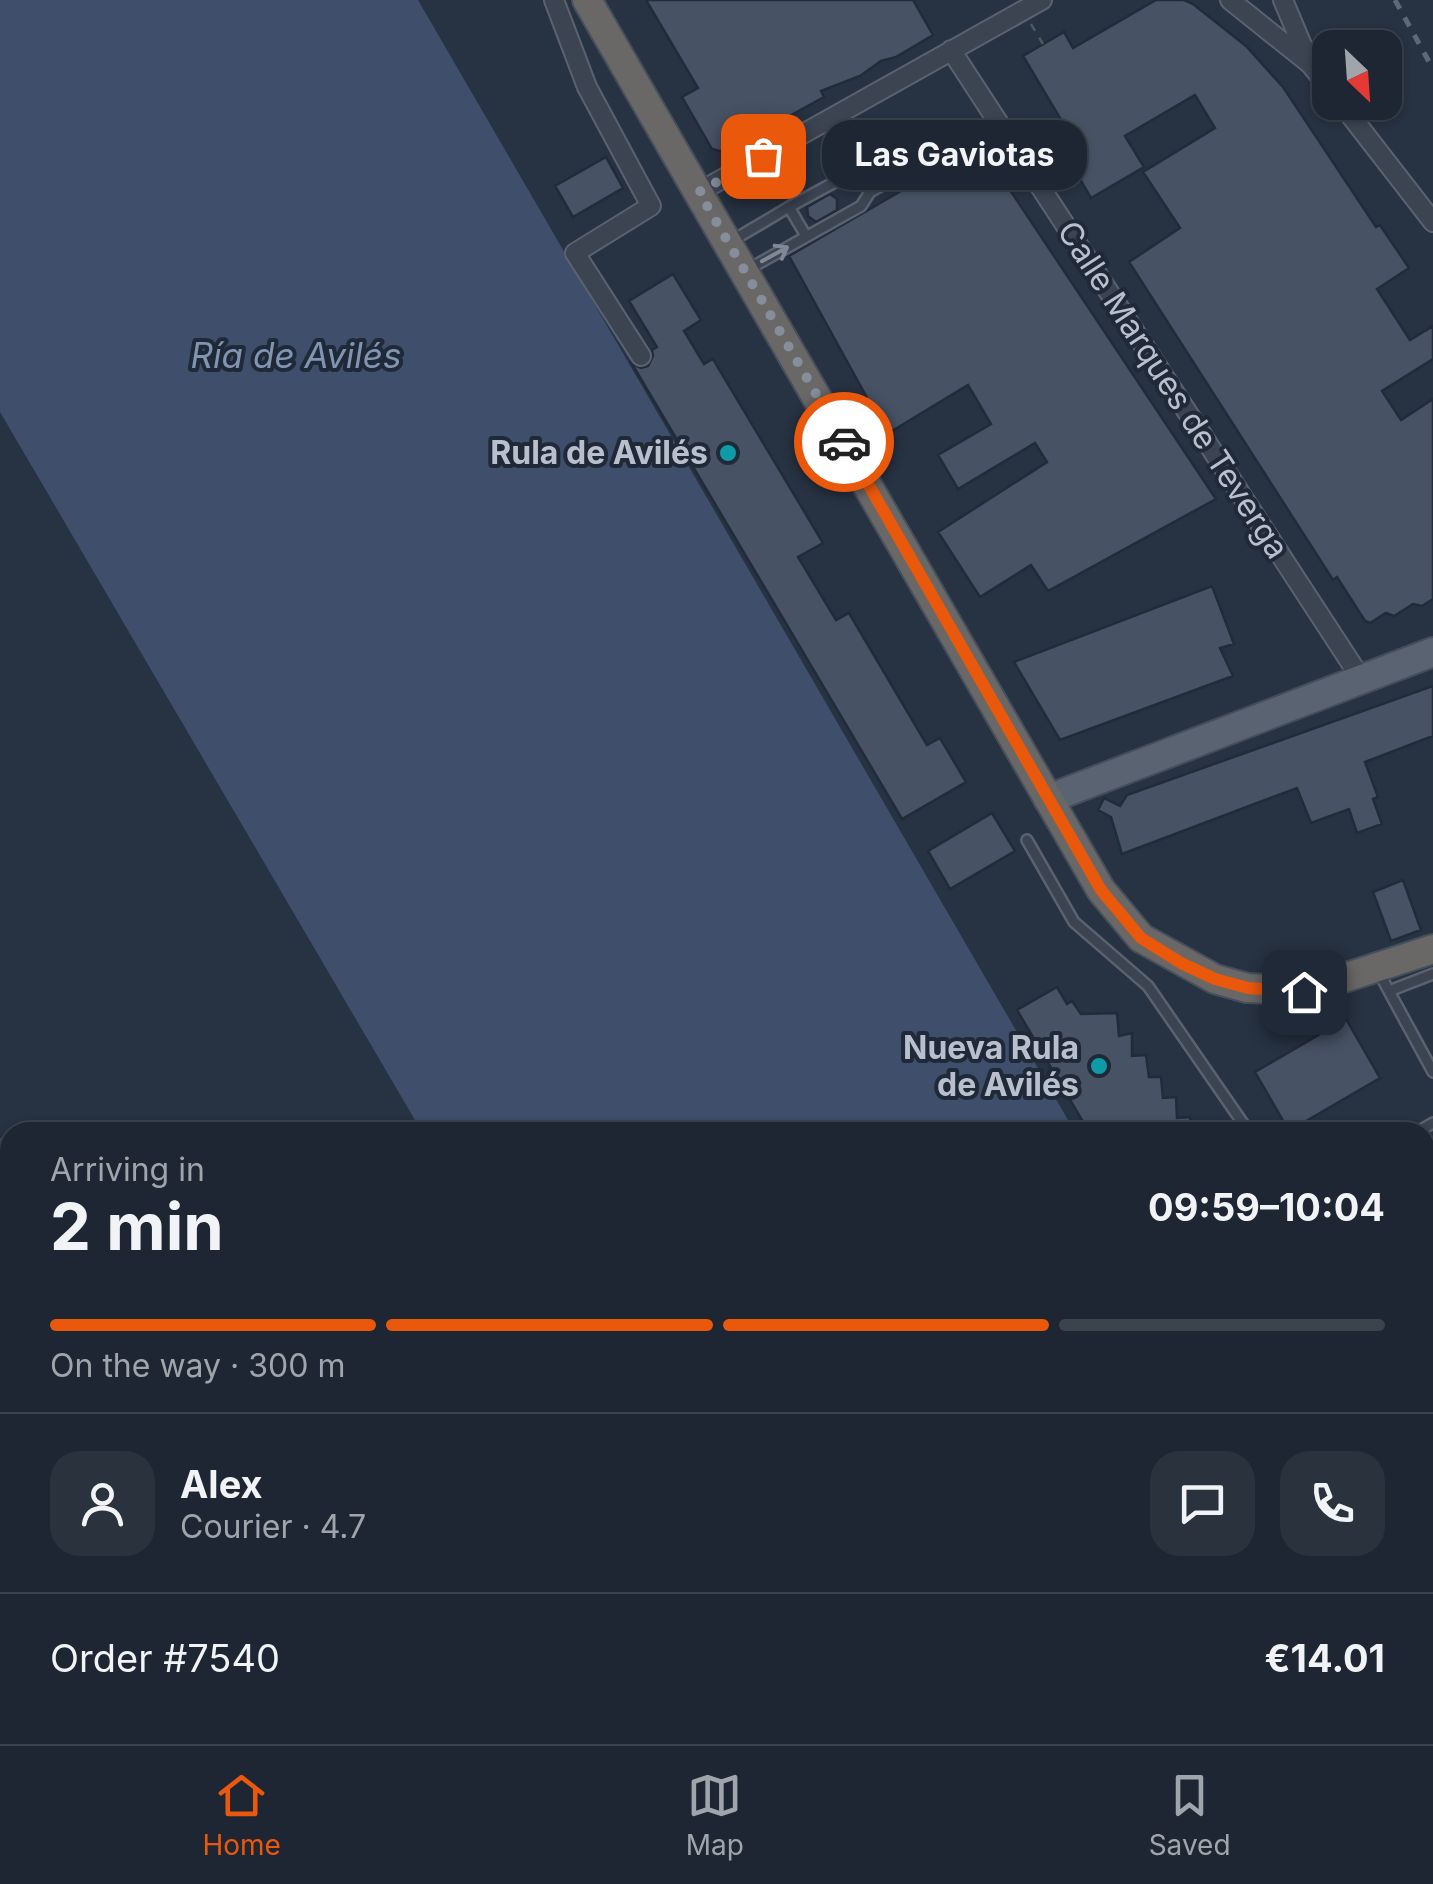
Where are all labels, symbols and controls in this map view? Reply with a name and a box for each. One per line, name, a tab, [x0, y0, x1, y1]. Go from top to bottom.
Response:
north arrow	[1312, 30, 1402, 120]
map controls	[1312, 30, 1402, 120]
pin	[721, 114, 806, 199]
callout: Las Gaviotas	[823, 121, 1088, 191]
icon: bag	[736, 129, 791, 184]
text: Las Gaviotas	[854, 135, 1055, 174]
street label: Calle Marques de Teverga	[1050, 214, 1297, 566]
one-way arrow	[760, 243, 790, 263]
water label: Ría de Avilés	[191, 334, 401, 376]
courier	[794, 392, 894, 492]
icon: car	[817, 415, 872, 470]
place label: Rula de Avilés	[490, 433, 708, 472]
marker: Rula de Avilés	[717, 442, 739, 464]
pin	[1262, 950, 1347, 1035]
icon: home	[1277, 965, 1332, 1020]
place label: Nueva Rula de Avilés	[903, 1028, 1079, 1104]
marker: Nueva Rula de Avilés	[1088, 1055, 1110, 1077]
text: Arriving in	[50, 1150, 205, 1189]
text: 09:59–10:04	[1148, 1184, 1385, 1230]
text: 2 min	[50, 1187, 224, 1266]
text: On the way · 300 m	[50, 1346, 345, 1385]
button: person	[50, 1451, 155, 1556]
button: chat	[1150, 1451, 1255, 1556]
button: phone	[1280, 1451, 1385, 1556]
text: Alex	[180, 1461, 263, 1507]
text: Courier · 4.7	[180, 1507, 366, 1546]
text: Order #7540	[50, 1635, 280, 1681]
text: €14.01	[1265, 1635, 1385, 1681]
tab: Home	[202, 1768, 281, 1862]
tab: Map	[686, 1768, 744, 1862]
tab: Saved	[1149, 1768, 1231, 1862]

